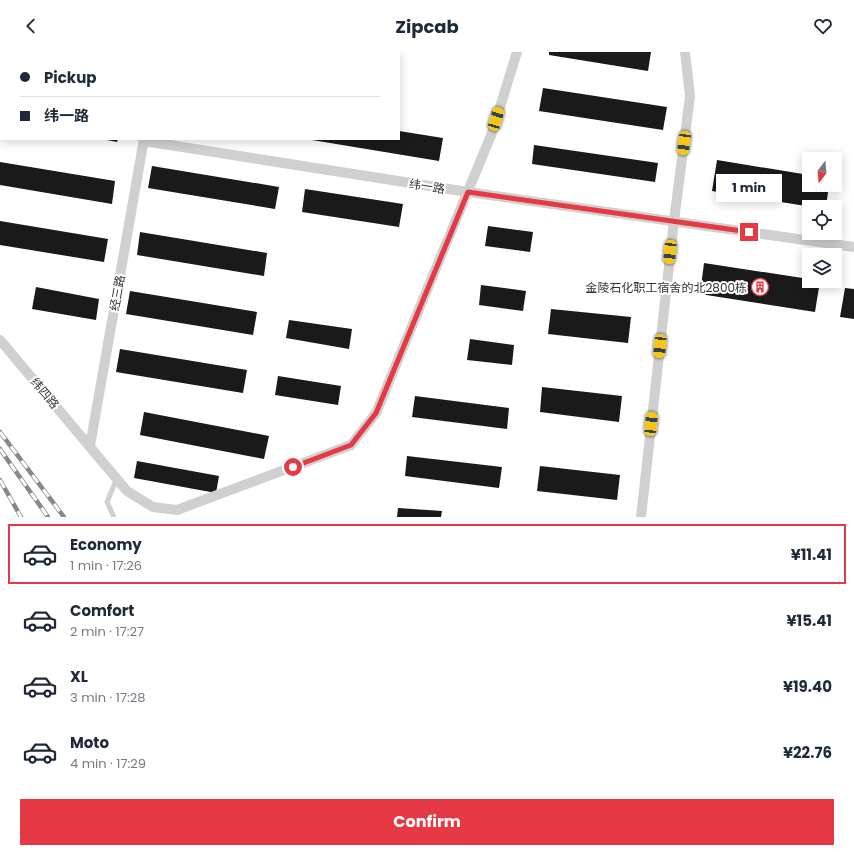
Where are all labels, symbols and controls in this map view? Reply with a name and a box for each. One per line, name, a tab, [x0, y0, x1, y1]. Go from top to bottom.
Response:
text: Zipcab	[395, 14, 459, 39]
icon: back	[20, 15, 42, 37]
icon: heart	[812, 15, 834, 37]
text: Pickup	[44, 67, 96, 88]
text: 纬一路	[44, 105, 89, 126]
car	[487, 106, 505, 132]
car	[676, 130, 692, 156]
north arrow	[802, 152, 842, 192]
map controls	[802, 152, 842, 288]
callout: 1 min	[716, 174, 782, 202]
street label: 纬一路	[408, 175, 446, 197]
text: 1 min	[732, 178, 766, 197]
button: locate	[802, 200, 842, 240]
route end	[740, 223, 758, 241]
car	[663, 239, 677, 265]
button: layers	[802, 248, 842, 288]
street label: 经三路	[106, 274, 128, 312]
building icon: 金陵石化职工宿舍的北2800栋	[750, 277, 770, 297]
place label: 金陵石化职工宿舍的北2800栋	[585, 279, 747, 296]
car	[653, 333, 667, 359]
street label: 纬四路	[27, 374, 63, 412]
car	[644, 411, 658, 437]
route start	[284, 458, 302, 476]
text: Economy	[70, 534, 142, 555]
icon: car	[22, 536, 58, 572]
text: ¥11.41	[791, 544, 832, 565]
text: 1 min · 17:26	[70, 556, 142, 575]
text: Comfort	[70, 600, 134, 621]
icon: car	[22, 602, 58, 638]
text: ¥15.41	[787, 610, 832, 631]
text: 2 min · 17:27	[70, 622, 144, 641]
text: XL	[70, 666, 88, 687]
icon: car	[22, 668, 58, 704]
text: ¥19.40	[783, 676, 832, 697]
text: 3 min · 17:28	[70, 688, 145, 707]
text: Moto	[70, 732, 109, 753]
icon: car	[22, 734, 58, 770]
text: ¥22.76	[783, 742, 832, 763]
text: 4 min · 17:29	[70, 754, 146, 773]
button: Confirm	[20, 799, 834, 845]

